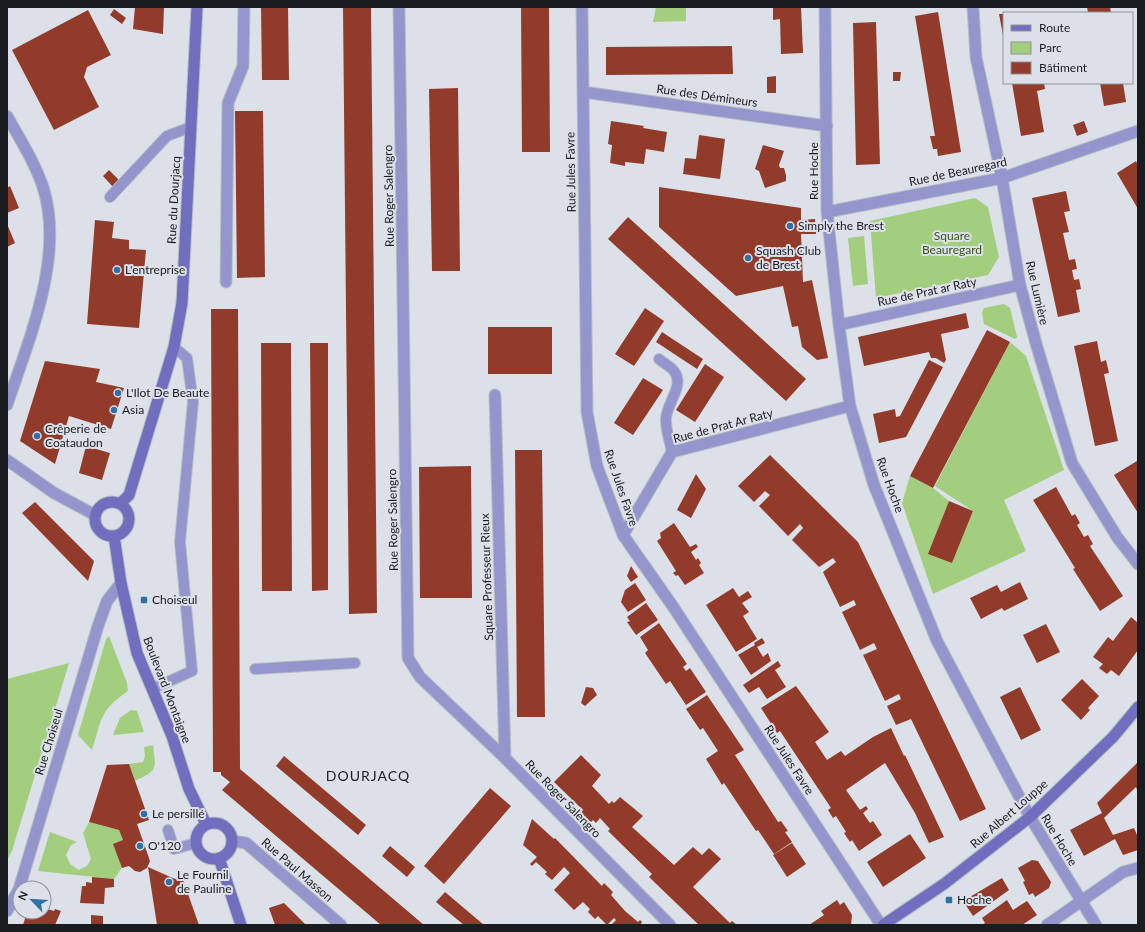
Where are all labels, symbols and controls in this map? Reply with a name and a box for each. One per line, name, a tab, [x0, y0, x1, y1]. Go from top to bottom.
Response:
legend	[1003, 12, 1133, 84]
text: Route	[1039, 20, 1070, 35]
text: Parc	[1039, 40, 1062, 55]
text: Bâtiment	[1039, 60, 1088, 75]
street label: Rue des Démineurs	[655, 81, 759, 110]
street label: Rue Jules Favre	[562, 132, 579, 212]
street label: Rue Hoche	[806, 142, 821, 200]
street label: Rue Roger Salengro	[380, 145, 397, 247]
street label: Rue de Beauregard	[908, 154, 1008, 189]
street label: Rue du Dourjacq	[164, 156, 183, 244]
place label: Simply the Brest	[798, 218, 884, 233]
marker: Simply the Brest	[785, 221, 795, 231]
park label: Square Beauregard	[922, 228, 982, 257]
place label: Squash Club de Brest	[756, 243, 821, 272]
marker: Squash Club de Brest	[743, 253, 753, 263]
street label: Rue Lumière	[1023, 259, 1052, 326]
place label: L'entreprise	[125, 262, 185, 277]
marker: L'entreprise	[112, 265, 122, 275]
street label: Rue de Prat ar Raty	[876, 273, 979, 309]
place label: L'Ilot De Beaute	[126, 385, 209, 400]
marker: L'Ilot De Beaute	[113, 388, 123, 398]
place label: Asia	[122, 402, 144, 417]
marker: Asia	[109, 405, 119, 415]
street label: Rue de Prat Ar Raty	[671, 405, 775, 446]
place label: Crêperie de Coataudon	[45, 421, 106, 450]
marker: Crêperie de Coataudon	[32, 431, 42, 441]
street label: Rue Jules Favre	[601, 447, 642, 528]
street label: Rue Hoche	[874, 455, 907, 515]
street label: Rue Roger Salengro	[384, 469, 401, 571]
street label: Square Professeur Rieux	[477, 513, 496, 641]
place label: Choiseul	[152, 592, 197, 607]
marker: Choiseul	[139, 595, 149, 605]
street label: Boulevard Montaigne	[140, 634, 195, 745]
street label: Rue Choiseul	[31, 707, 66, 777]
street label: Rue Jules Favre	[761, 722, 818, 798]
street label: Rue Roger Salengro	[522, 757, 604, 841]
district label: DOURJACQ	[326, 767, 410, 784]
street label: Rue Albert Louppe	[967, 776, 1050, 851]
place label: Le persillé	[152, 806, 205, 821]
marker: Le persillé	[139, 809, 149, 819]
street label: Rue Hoche	[1038, 811, 1081, 868]
street label: Rue Paul Masson	[259, 835, 336, 905]
place label: O'120	[148, 838, 181, 853]
marker: O'120	[135, 841, 145, 851]
place label: Le Fournil de Pauline	[177, 867, 232, 896]
marker: Le Fournil de Pauline	[164, 877, 174, 887]
north arrow	[12, 880, 52, 920]
text: N	[15, 889, 30, 902]
place label: Hoche	[957, 892, 992, 907]
marker: Hoche	[944, 895, 954, 905]

